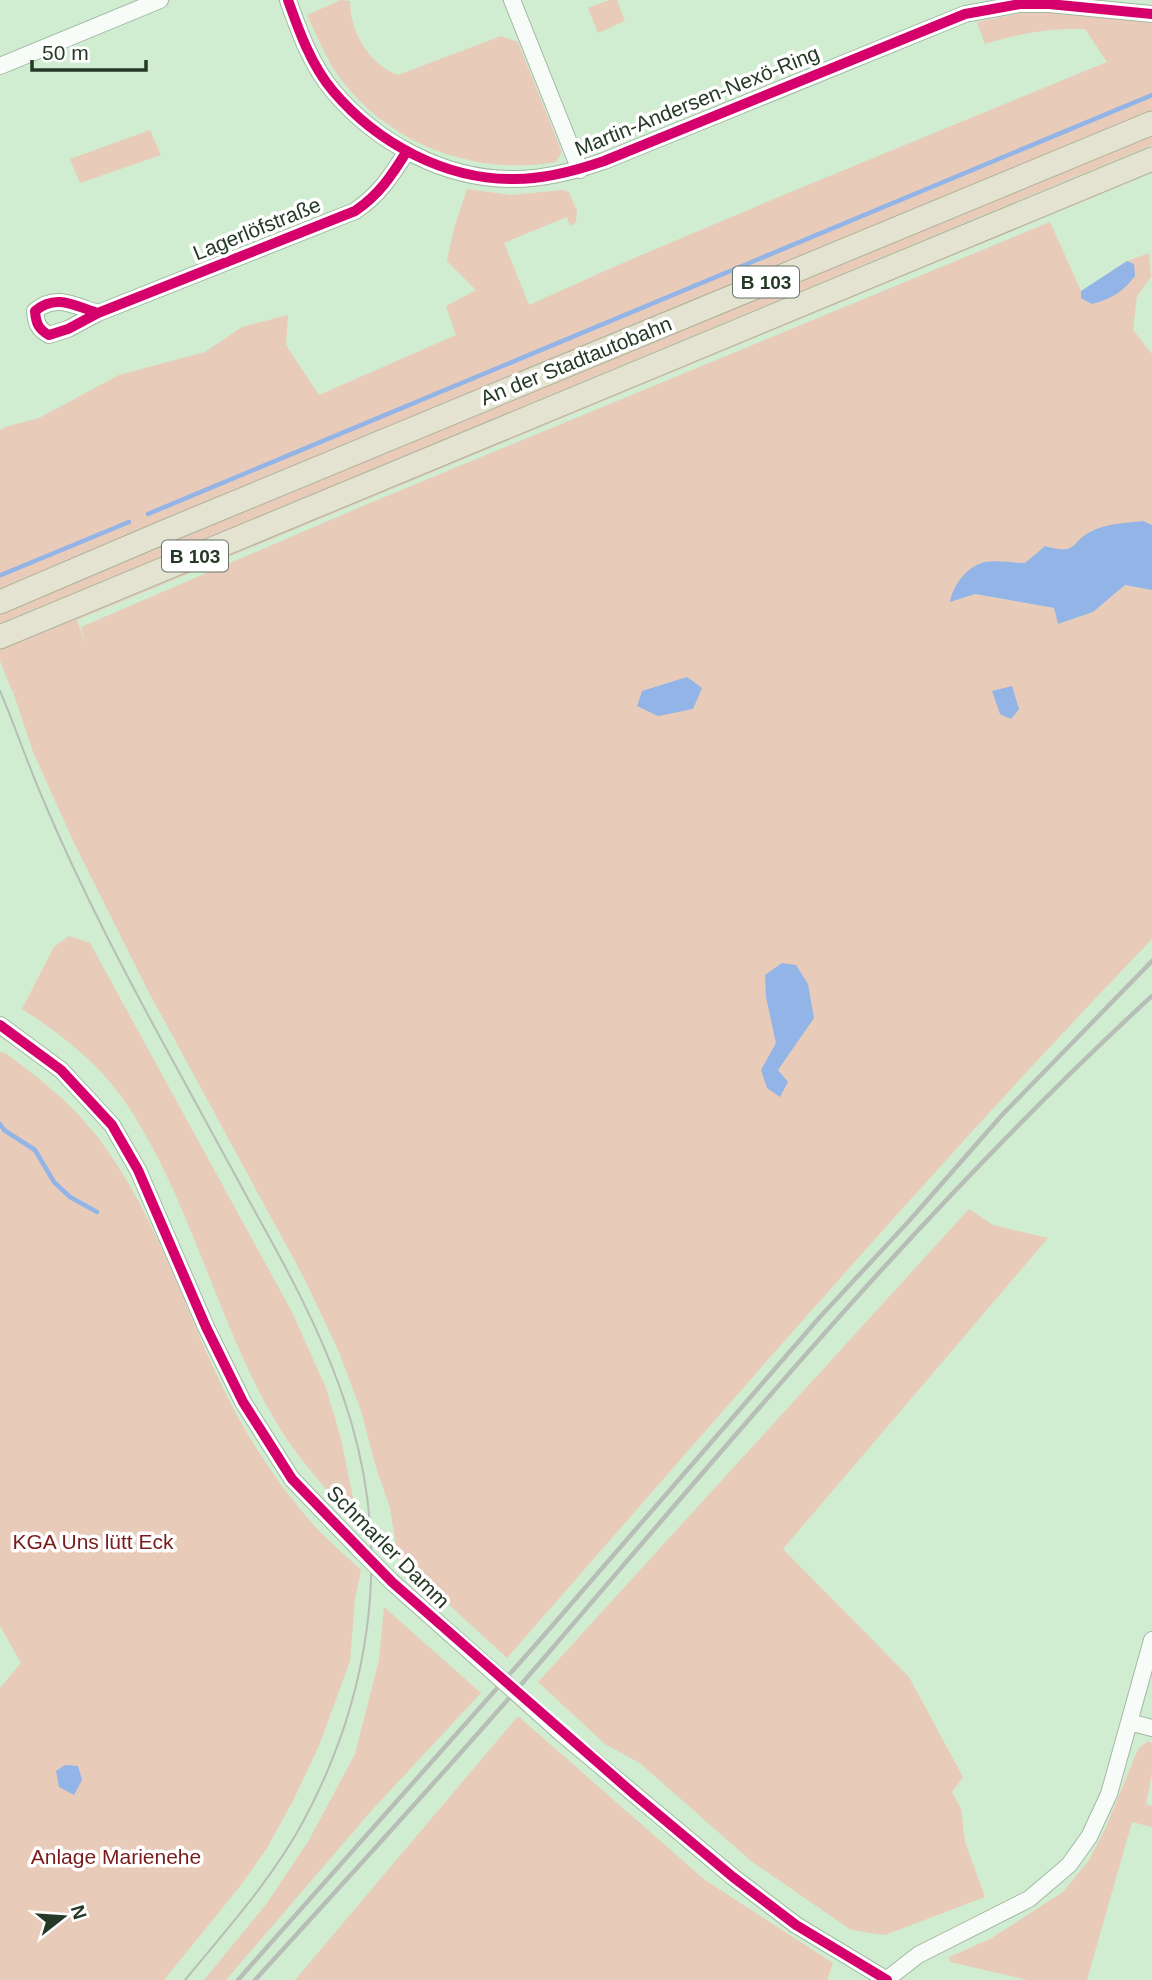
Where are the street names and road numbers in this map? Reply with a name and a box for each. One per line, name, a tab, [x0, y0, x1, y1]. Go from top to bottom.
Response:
street label: Martin-Andersen-Nexö-Ring	[571, 41, 822, 160]
street label: Lagerlöfstraße	[190, 193, 324, 265]
road number: B 103	[733, 266, 799, 298]
street label: An der Stadtautobahn	[477, 312, 675, 409]
road number: B 103	[162, 540, 228, 572]
street label: Schmarler Damm	[322, 1481, 454, 1613]

